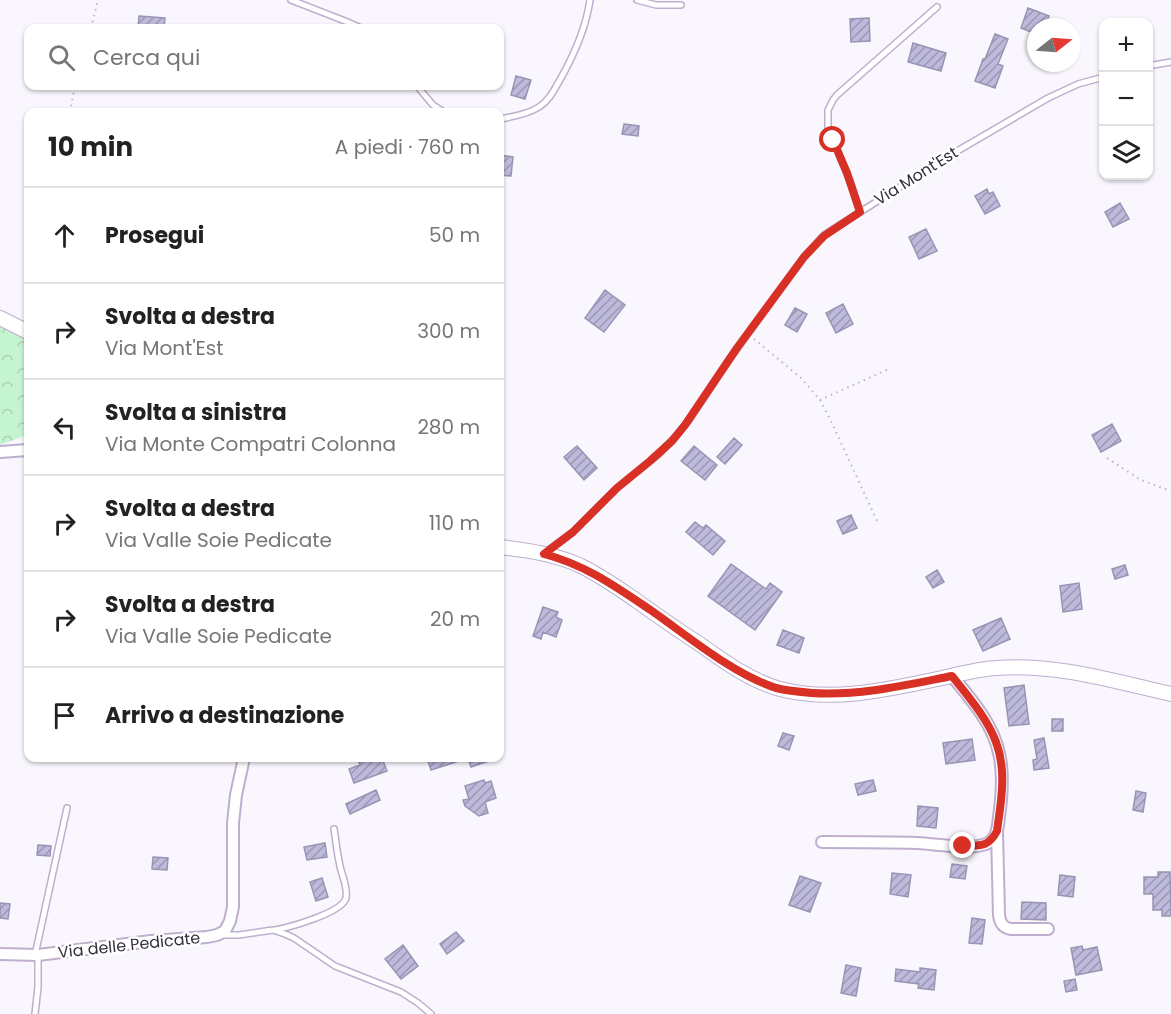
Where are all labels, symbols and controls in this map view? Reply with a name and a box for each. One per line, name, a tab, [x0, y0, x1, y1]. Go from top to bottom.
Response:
north arrow	[1027, 18, 1081, 72]
map controls	[1099, 18, 1153, 180]
button: +	[1099, 18, 1153, 72]
search box	[24, 24, 504, 90]
icon: search	[45, 41, 78, 74]
text: Cerca qui	[93, 42, 200, 73]
button: −	[1099, 72, 1153, 126]
route start	[819, 126, 845, 152]
button: layers	[1099, 126, 1153, 180]
text: 10 min	[48, 129, 133, 165]
text: A piedi · 760 m	[335, 133, 480, 161]
street label: Via Mont'Est	[870, 141, 962, 211]
icon: ahead	[48, 219, 81, 252]
text: Prosegui	[105, 220, 204, 251]
text: 50 m	[429, 221, 480, 249]
text: Svolta a destra	[105, 301, 275, 332]
icon: right	[48, 315, 81, 348]
text: 300 m	[417, 317, 480, 345]
text: Via Mont'Est	[105, 334, 224, 362]
text: Svolta a sinistra	[105, 397, 287, 428]
icon: left	[48, 411, 81, 444]
text: 280 m	[417, 413, 480, 441]
text: Via Monte Compatri Colonna	[105, 430, 396, 458]
text: Svolta a destra	[105, 493, 275, 524]
icon: right	[48, 507, 81, 540]
text: 110 m	[429, 509, 480, 537]
text: Via Valle Soie Pedicate	[105, 526, 332, 554]
text: Svolta a destra	[105, 589, 275, 620]
icon: right	[48, 603, 81, 636]
text: 20 m	[430, 605, 480, 633]
text: Via Valle Soie Pedicate	[105, 622, 332, 650]
icon: arrive	[48, 699, 81, 732]
text: Arrivo a destinazione	[105, 700, 344, 731]
route end	[949, 832, 975, 858]
street label: Via delle Pedicate	[57, 926, 201, 964]

